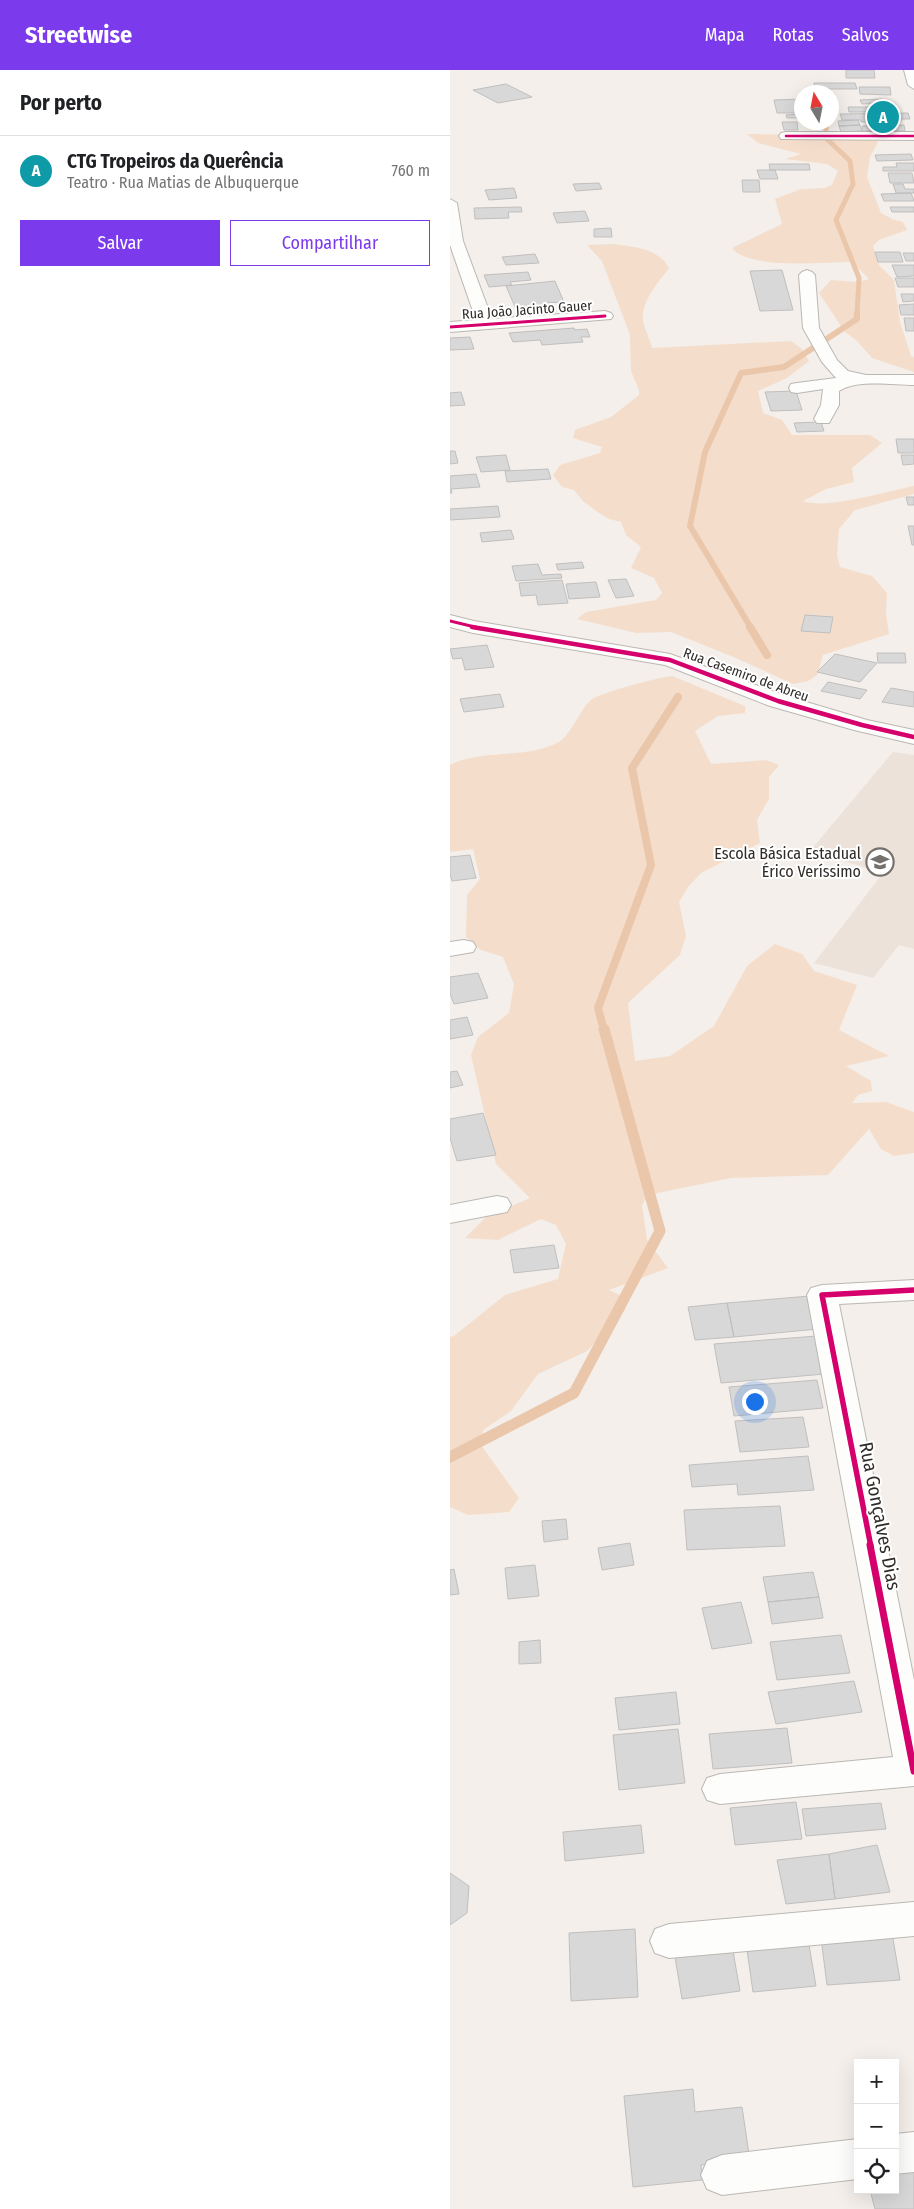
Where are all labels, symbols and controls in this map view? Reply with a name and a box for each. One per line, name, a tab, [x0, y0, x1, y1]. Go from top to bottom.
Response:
text: Streetwise	[25, 21, 132, 49]
text: Mapa	[705, 24, 745, 46]
text: Rotas	[773, 24, 814, 46]
text: Salvos	[842, 24, 889, 46]
north arrow	[794, 85, 839, 130]
text: Por perto	[20, 90, 102, 116]
pin: A	[867, 98, 899, 136]
text: CTG Tropeiros da Querência	[67, 150, 283, 173]
text: A	[32, 161, 40, 180]
text: 760 m	[392, 161, 430, 180]
text: Teatro · Rua Matias de Albuquerque	[67, 173, 299, 192]
button: Salvar	[20, 220, 220, 266]
button: Compartilhar	[230, 220, 430, 266]
street label: Rua João Jacinto Gauer	[461, 297, 593, 323]
street label: Rua Casemiro de Abreu	[681, 644, 811, 706]
place label: Escola Básica Estadual Érico Veríssimo	[714, 844, 861, 881]
school or university icon: Escola Básica Estadual Érico Veríssimo	[865, 847, 895, 877]
your location	[742, 1389, 768, 1415]
street label: Rua Gonçalves Dias	[854, 1440, 906, 1592]
map controls	[854, 2059, 899, 2194]
button: +	[854, 2059, 899, 2104]
button: −	[854, 2104, 899, 2149]
button: locate	[854, 2149, 899, 2194]

